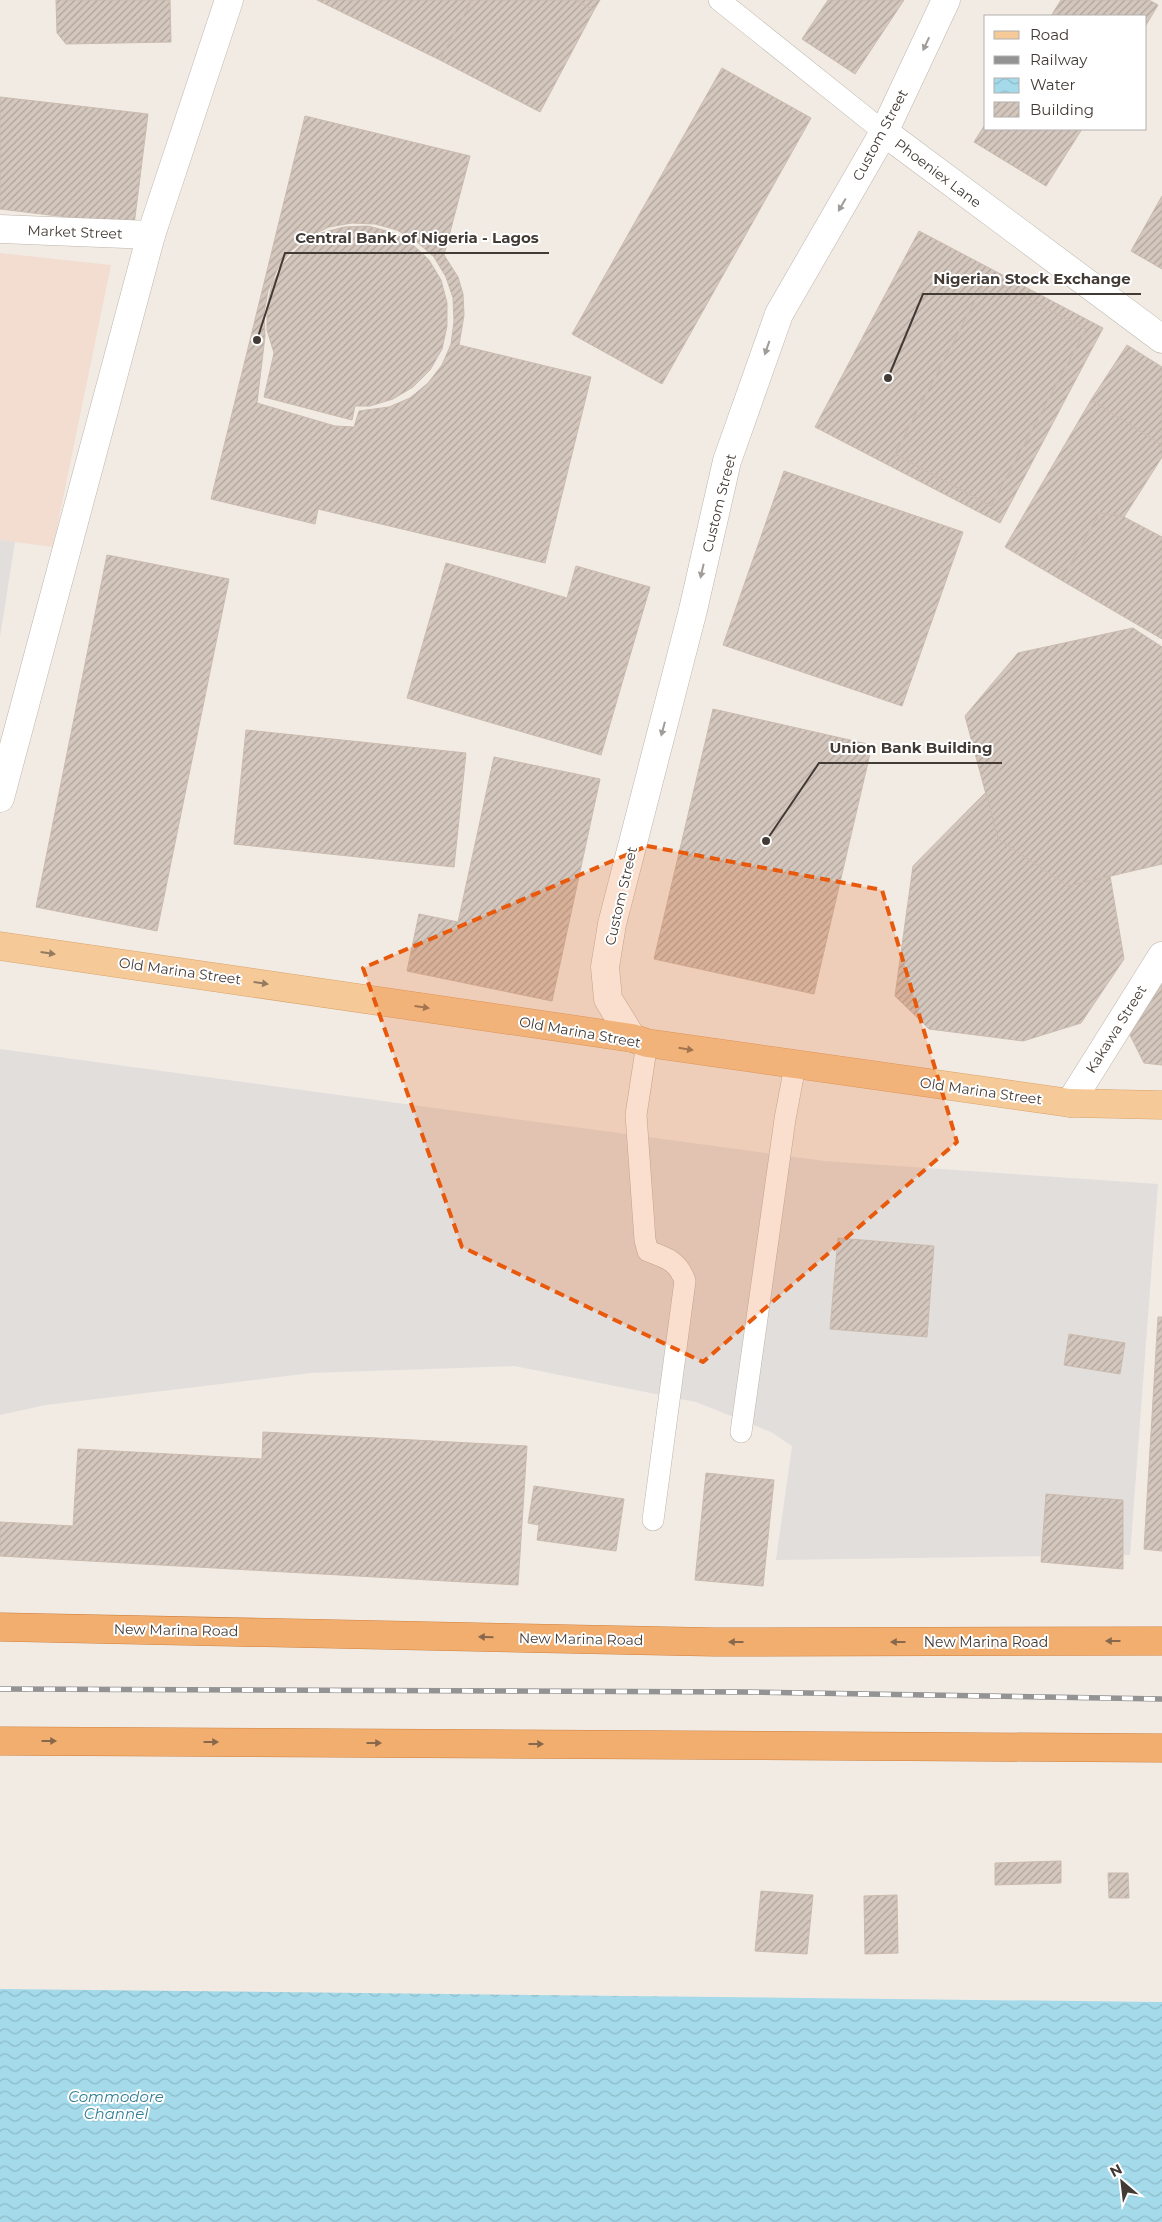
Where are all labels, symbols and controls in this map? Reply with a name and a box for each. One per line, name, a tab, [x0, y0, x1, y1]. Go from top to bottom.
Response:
legend	[984, 15, 1147, 130]
text: Road	[1030, 25, 1069, 44]
one-way arrow	[921, 37, 929, 51]
text: Railway	[1030, 50, 1088, 69]
text: Water	[1030, 75, 1076, 94]
street label: Custom Street	[848, 86, 912, 184]
text: Building	[1030, 100, 1094, 119]
street label: Phoeniex Lane	[891, 135, 985, 211]
one-way arrow	[837, 198, 846, 211]
street label: Market Street	[27, 221, 123, 243]
callout: Central Bank of Nigeria - Lagos	[285, 223, 549, 253]
text: Central Bank of Nigeria - Lagos	[295, 228, 539, 247]
callout: Nigerian Stock Exchange	[923, 264, 1141, 294]
text: Nigerian Stock Exchange	[933, 269, 1131, 288]
one-way arrow	[763, 341, 770, 356]
street label: Custom Street	[698, 452, 740, 554]
one-way arrow	[698, 564, 706, 579]
one-way arrow	[658, 722, 666, 737]
callout: Union Bank Building	[819, 733, 1002, 763]
text: Union Bank Building	[830, 738, 992, 757]
street label: Custom Street	[601, 844, 641, 947]
one-way arrow	[41, 949, 57, 957]
street label: Old Marina Street	[118, 954, 243, 989]
one-way arrow	[253, 980, 269, 988]
street label: Kakawa Street	[1082, 981, 1150, 1076]
one-way arrow	[414, 1004, 430, 1012]
street label: Old Marina Street	[518, 1012, 643, 1052]
one-way arrow	[678, 1045, 694, 1053]
street label: Old Marina Street	[919, 1074, 1044, 1109]
street label: New Marina Road	[114, 1620, 238, 1640]
street label: New Marina Road	[519, 1629, 643, 1649]
one-way arrow	[478, 1633, 494, 1641]
street label: New Marina Road	[924, 1633, 1048, 1651]
one-way arrow	[1105, 1637, 1121, 1645]
one-way arrow	[728, 1638, 744, 1646]
one-way arrow	[890, 1638, 906, 1646]
one-way arrow	[41, 1737, 57, 1745]
one-way arrow	[203, 1738, 219, 1746]
one-way arrow	[366, 1739, 382, 1747]
one-way arrow	[528, 1740, 544, 1748]
water label: Commodore Channel	[68, 2087, 164, 2123]
north arrow	[1097, 2157, 1147, 2207]
text: N	[1107, 2160, 1125, 2181]

